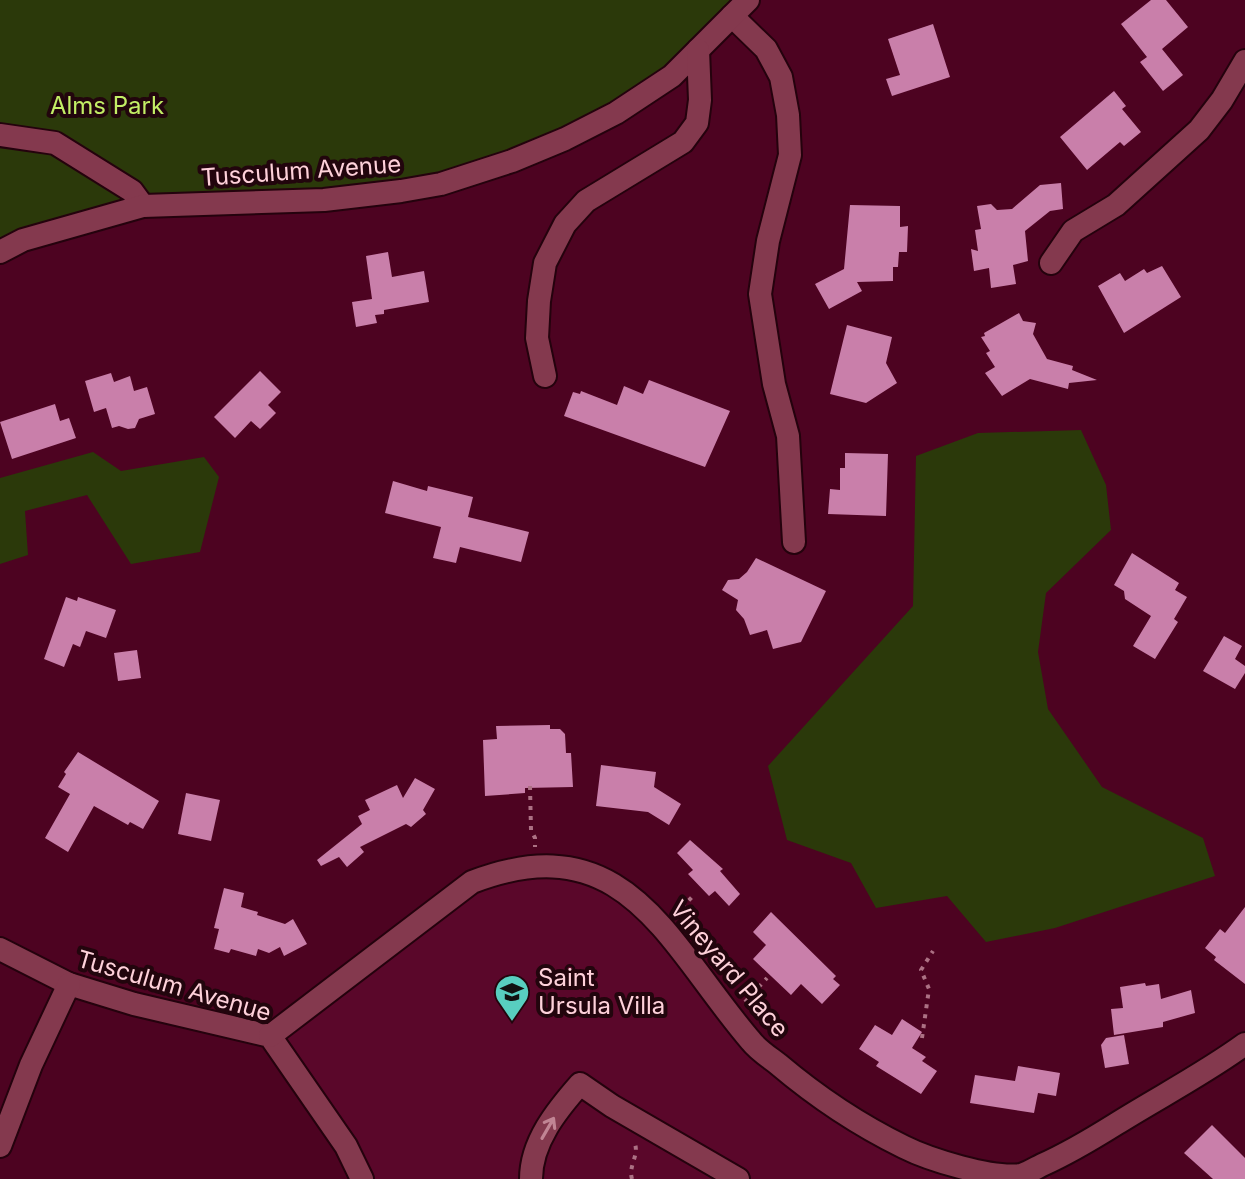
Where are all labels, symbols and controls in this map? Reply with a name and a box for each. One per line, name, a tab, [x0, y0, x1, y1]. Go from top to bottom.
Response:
park label: Alms Park	[50, 91, 164, 120]
street label: Tusculum Avenue	[200, 149, 402, 192]
street label: Vineyard Place	[664, 895, 795, 1043]
street label: Tusculum Avenue	[74, 944, 275, 1027]
place label: Saint Ursula Villa	[538, 963, 665, 1020]
school or university icon: Saint Ursula Villa	[493, 973, 531, 1023]
one-way arrow	[540, 1117, 556, 1140]

